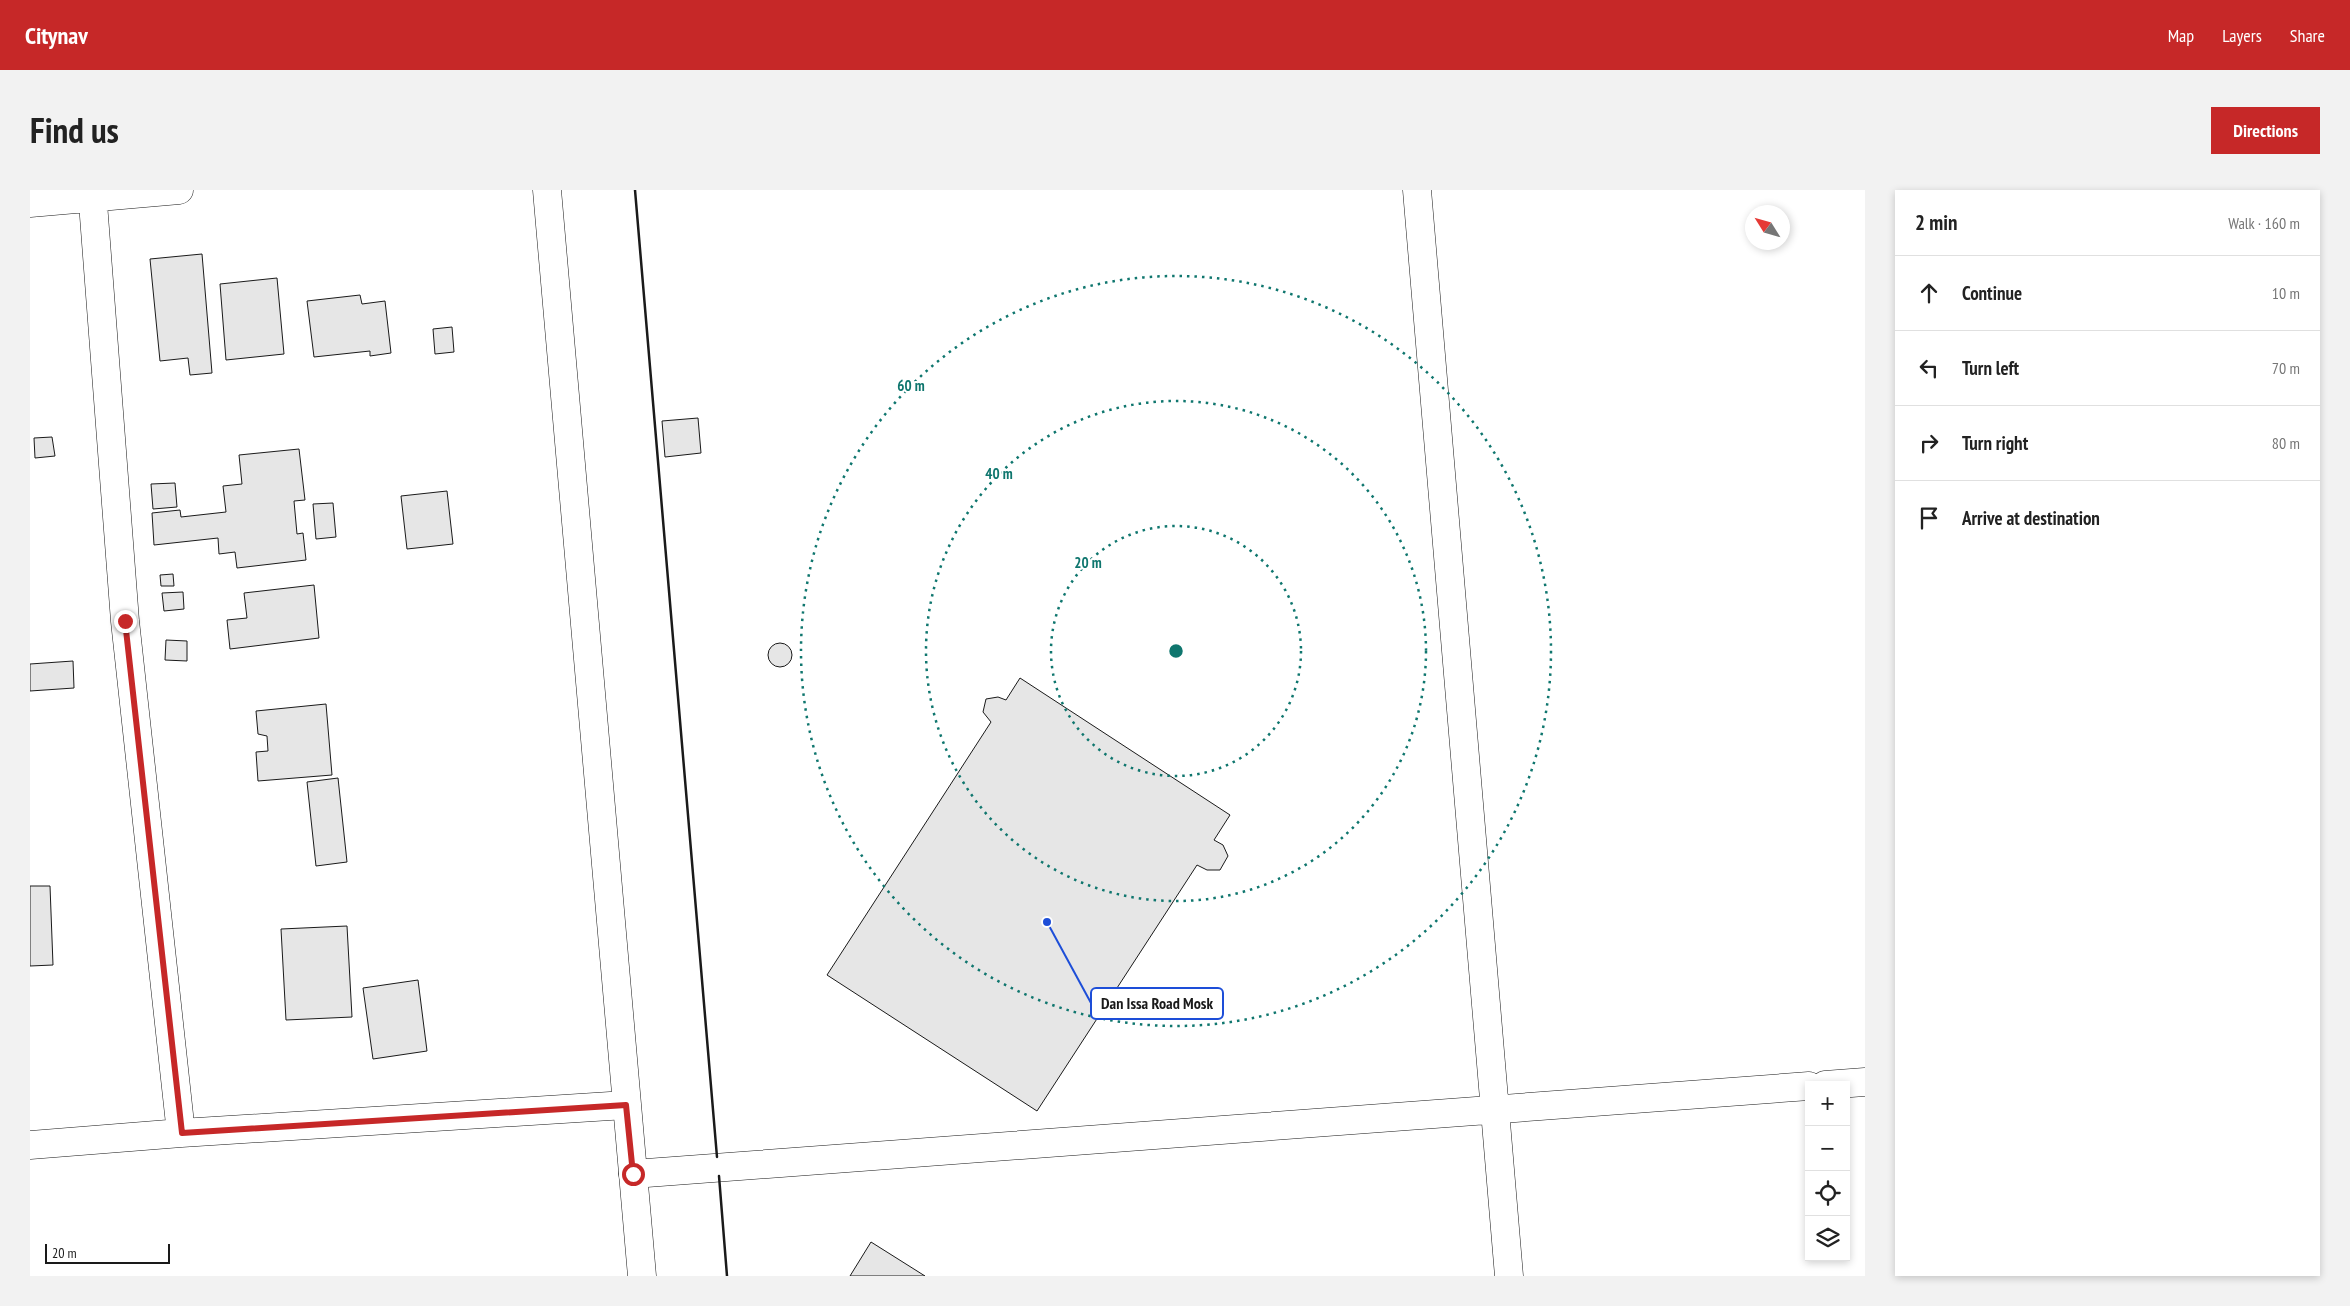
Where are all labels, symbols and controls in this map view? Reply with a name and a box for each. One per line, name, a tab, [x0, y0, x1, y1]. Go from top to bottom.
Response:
text: Citynav	[25, 20, 88, 51]
text: Map	[2168, 24, 2194, 47]
text: Layers	[2222, 24, 2262, 47]
text: Share	[2290, 24, 2325, 47]
text: Find us	[30, 107, 119, 153]
button: Directions	[2211, 107, 2320, 154]
north arrow	[1745, 205, 1790, 250]
text: 2 min	[1915, 209, 1957, 236]
text: Walk · 160 m	[2228, 213, 2300, 233]
icon: ahead	[1915, 279, 1943, 307]
text: Continue	[1962, 281, 2022, 305]
text: 10 m	[2272, 283, 2300, 303]
icon: left	[1915, 354, 1943, 382]
text: Turn left	[1962, 356, 2019, 380]
text: 70 m	[2272, 358, 2300, 378]
text: 60 m	[897, 376, 925, 395]
icon: right	[1915, 429, 1943, 457]
text: Turn right	[1962, 431, 2028, 455]
text: 80 m	[2272, 433, 2300, 453]
text: 40 m	[985, 464, 1013, 483]
icon: arrive	[1915, 504, 1943, 532]
text: Arrive at destination	[1962, 506, 2100, 530]
text: 20 m	[1074, 553, 1102, 572]
route end	[114, 610, 137, 633]
centre of rings	[1167, 642, 1185, 660]
callout: Dan Issa Road Mosk	[1091, 988, 1223, 1019]
text: Dan Issa Road Mosk	[1101, 993, 1213, 1013]
map controls	[1805, 1081, 1850, 1261]
button: +	[1805, 1081, 1850, 1126]
button: −	[1805, 1126, 1850, 1171]
route start	[622, 1163, 645, 1186]
button: locate	[1805, 1171, 1850, 1216]
button: layers	[1805, 1216, 1850, 1261]
scale bar	[45, 1241, 170, 1264]
text: 20 m	[52, 1244, 77, 1262]

